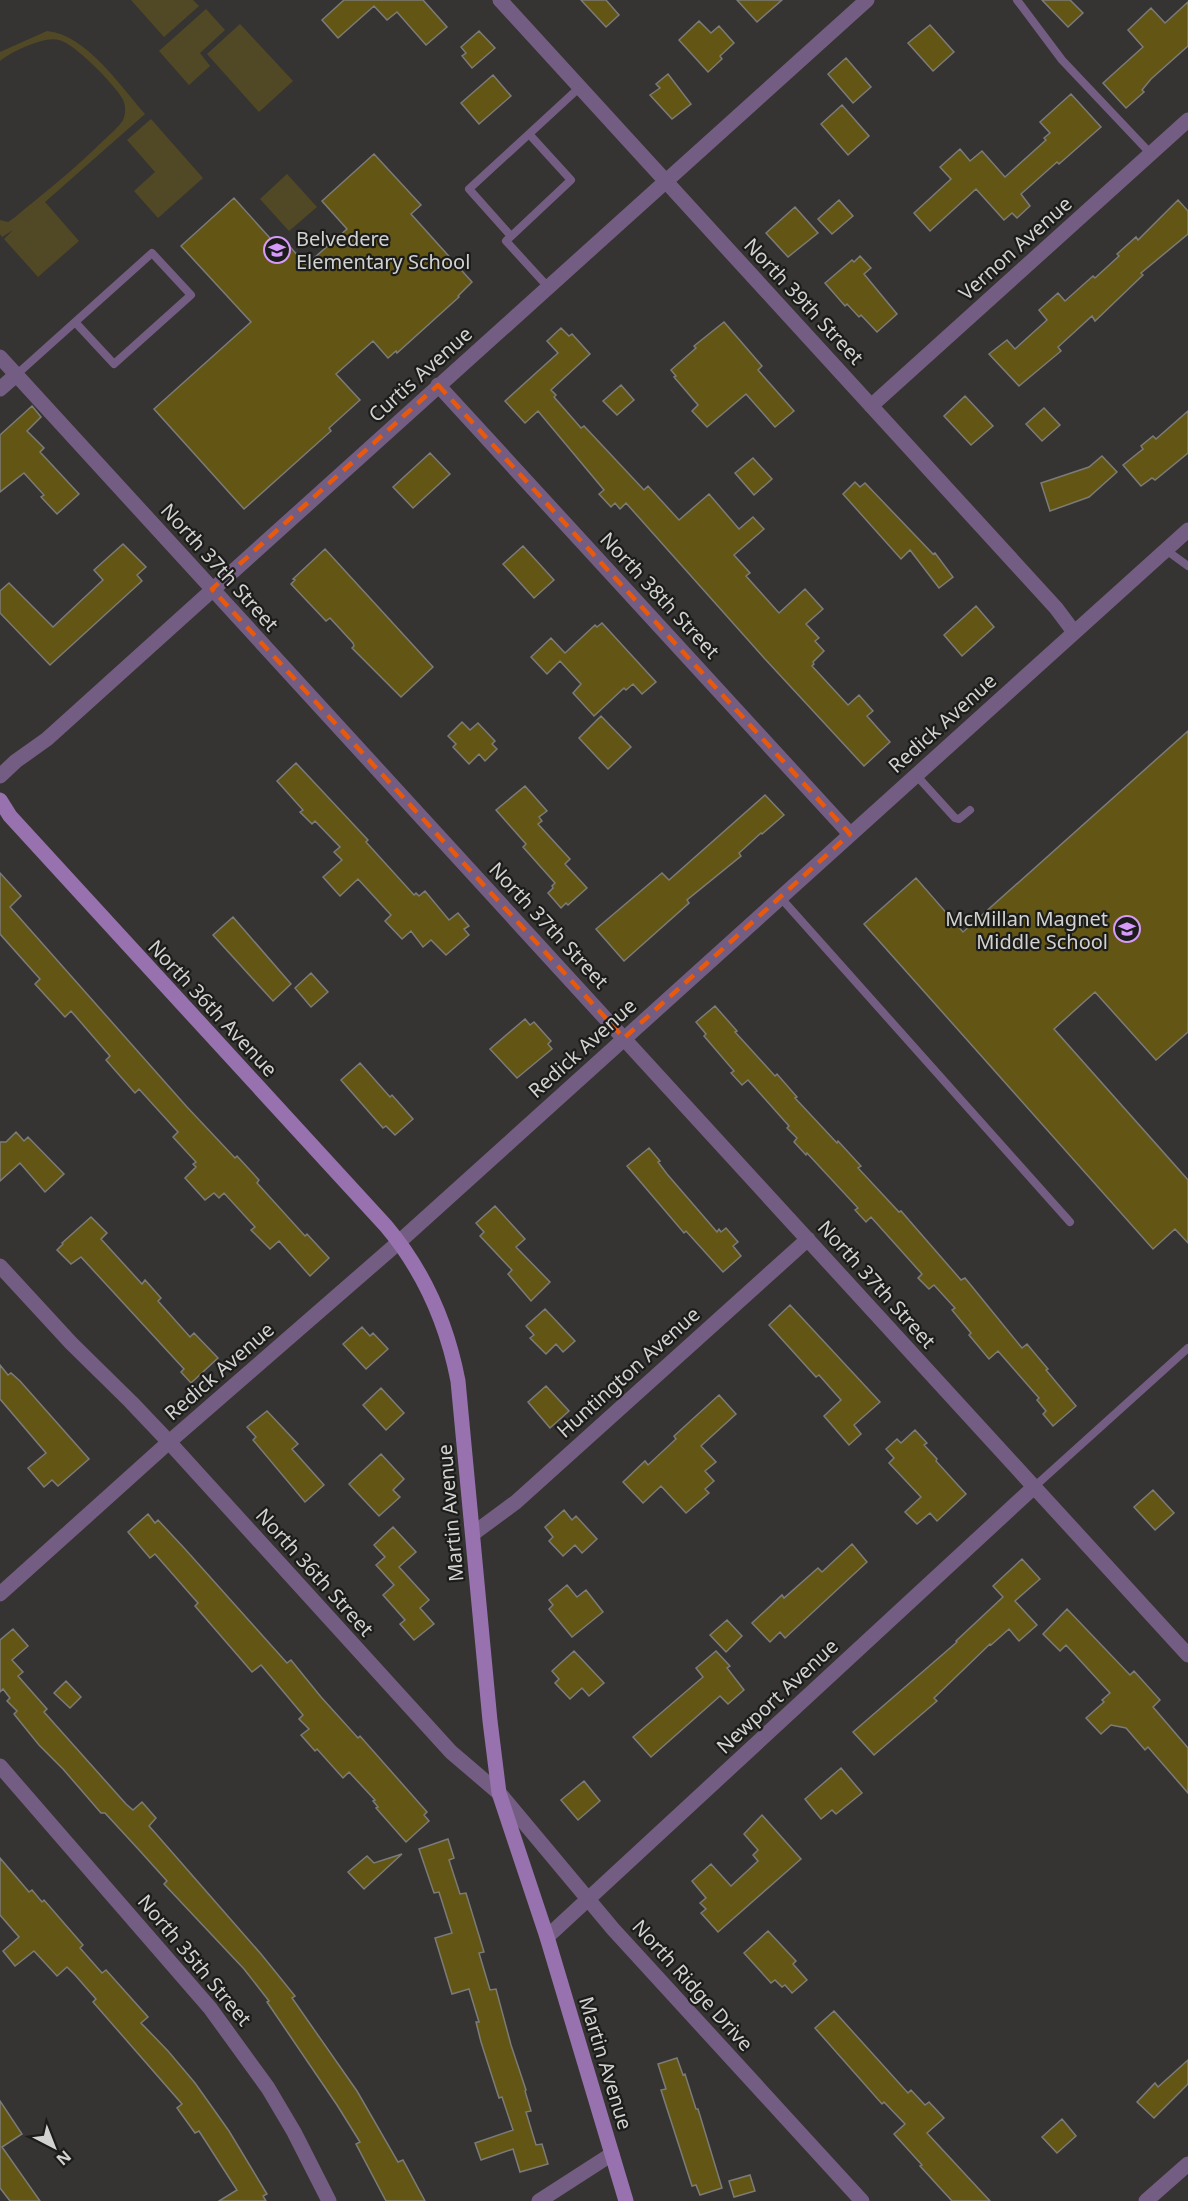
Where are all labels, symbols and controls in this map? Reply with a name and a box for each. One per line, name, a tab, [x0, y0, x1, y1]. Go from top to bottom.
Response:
street label: Vernon Avenue	[953, 190, 1077, 306]
place label: Belvedere Elementary School	[296, 225, 470, 275]
street label: North 39th Street	[738, 232, 870, 370]
school or university icon: Belvedere Elementary School	[262, 235, 292, 265]
street label: Curtis Avenue	[362, 320, 478, 428]
street label: North 37th Street	[155, 497, 285, 637]
street label: North 38th Street	[594, 526, 726, 664]
street label: Redick Avenue	[882, 667, 1002, 779]
street label: North 37th Street	[483, 856, 615, 994]
place label: McMillan Magnet Middle School	[945, 905, 1108, 955]
school or university icon: McMillan Magnet Middle School	[1112, 914, 1142, 944]
street label: North 36th Avenue	[142, 934, 284, 1082]
street label: Redick Avenue	[522, 992, 642, 1104]
street label: North 37th Street	[812, 1214, 942, 1354]
street label: Huntington Avenue	[551, 1301, 705, 1443]
street label: Redick Avenue	[158, 1316, 280, 1426]
street label: Martin Avenue	[431, 1443, 469, 1583]
street label: North 36th Street	[250, 1502, 380, 1642]
street label: Newport Avenue	[710, 1633, 844, 1759]
street label: North 35th Street	[132, 1889, 258, 2031]
street label: North Ridge Drive	[627, 1913, 759, 2057]
street label: Martin Avenue	[573, 1993, 639, 2133]
north arrow	[24, 2117, 84, 2177]
text: N	[52, 2146, 76, 2171]

